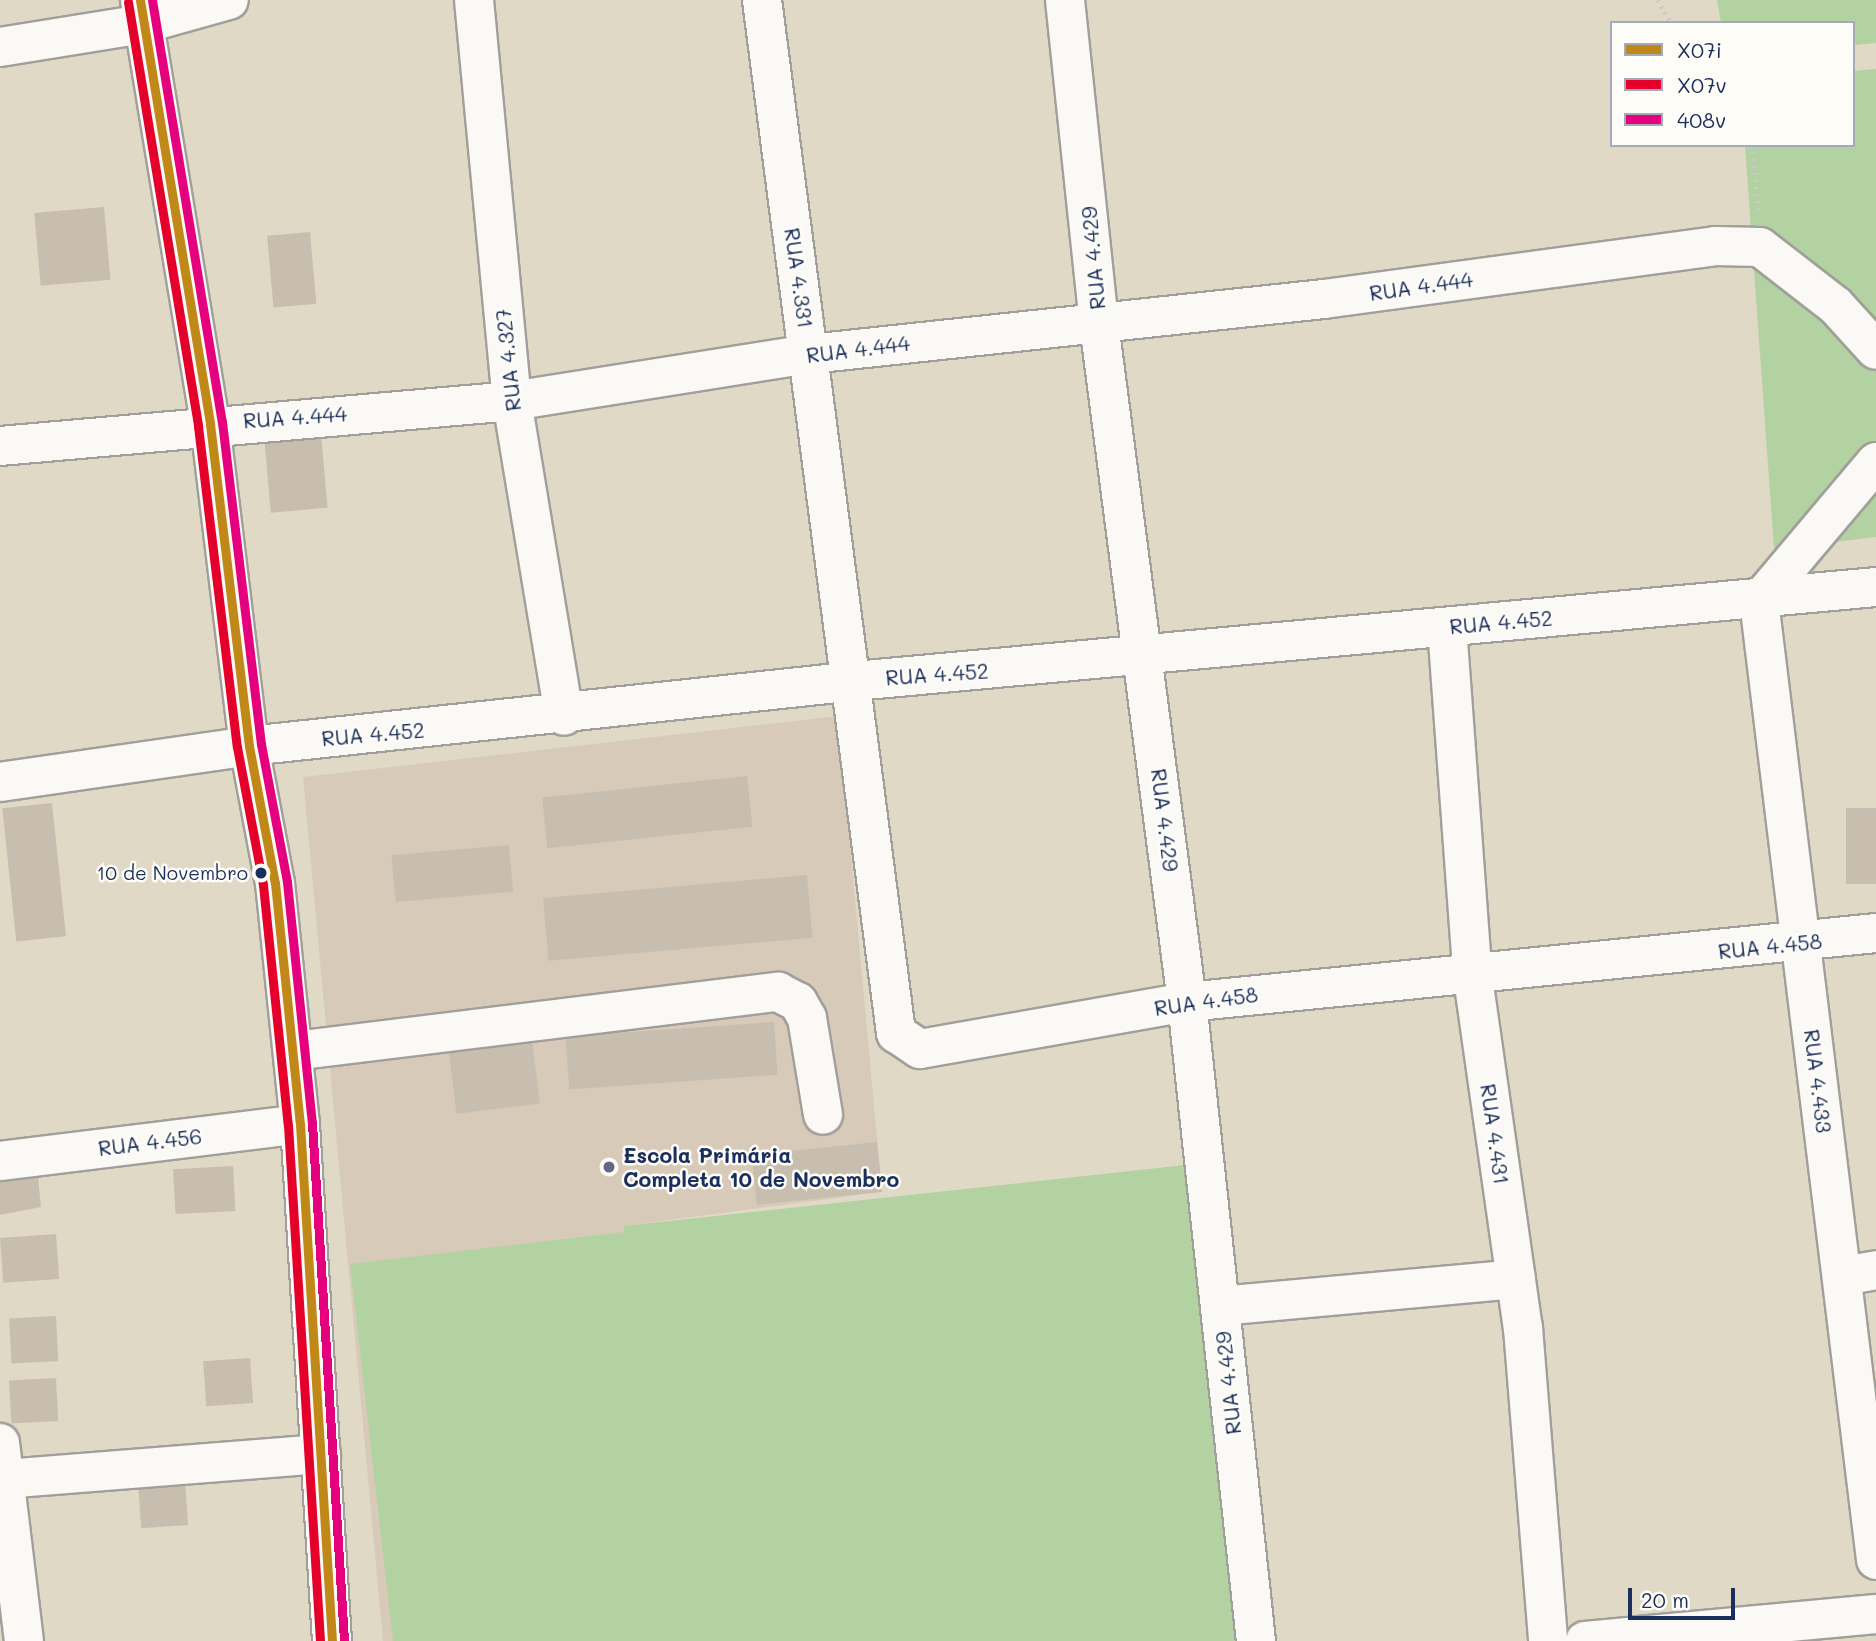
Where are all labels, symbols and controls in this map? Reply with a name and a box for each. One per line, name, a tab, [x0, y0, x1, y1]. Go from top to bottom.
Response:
legend	[1610, 21, 1855, 147]
text: X07i	[1677, 36, 1722, 63]
text: X07v	[1677, 71, 1727, 98]
text: 408v	[1677, 106, 1726, 133]
street label: RUA 4.429	[1076, 205, 1110, 311]
street label: RUA 4.331	[779, 226, 819, 330]
street label: RUA 4.444	[1368, 266, 1474, 306]
street label: RUA 4.327	[490, 307, 526, 413]
street label: RUA 4.444	[805, 330, 911, 368]
street label: RUA 4.444	[242, 401, 348, 433]
street label: RUA 4.452	[1448, 605, 1554, 639]
street label: RUA 4.452	[884, 658, 990, 690]
street label: RUA 4.452	[320, 717, 426, 751]
street label: RUA 4.429	[1146, 767, 1184, 873]
place label: 10 de Novembro	[97, 862, 248, 884]
marker: 10 de Novembro	[254, 866, 268, 880]
street label: RUA 4.458	[1717, 928, 1823, 964]
street label: RUA 4.458	[1152, 981, 1260, 1021]
street label: RUA 4.433	[1799, 1028, 1837, 1134]
street label: RUA 4.431	[1475, 1082, 1515, 1186]
street label: RUA 4.456	[97, 1123, 203, 1161]
place label: Escola Primária Completa 10 de Novembro	[623, 1142, 899, 1192]
marker: Escola Primária Completa 10 de Novembro	[601, 1159, 617, 1175]
street label: RUA 4.429	[1210, 1330, 1246, 1436]
scale bar	[1631, 1574, 1738, 1618]
text: 20 m	[1641, 1586, 1689, 1613]

